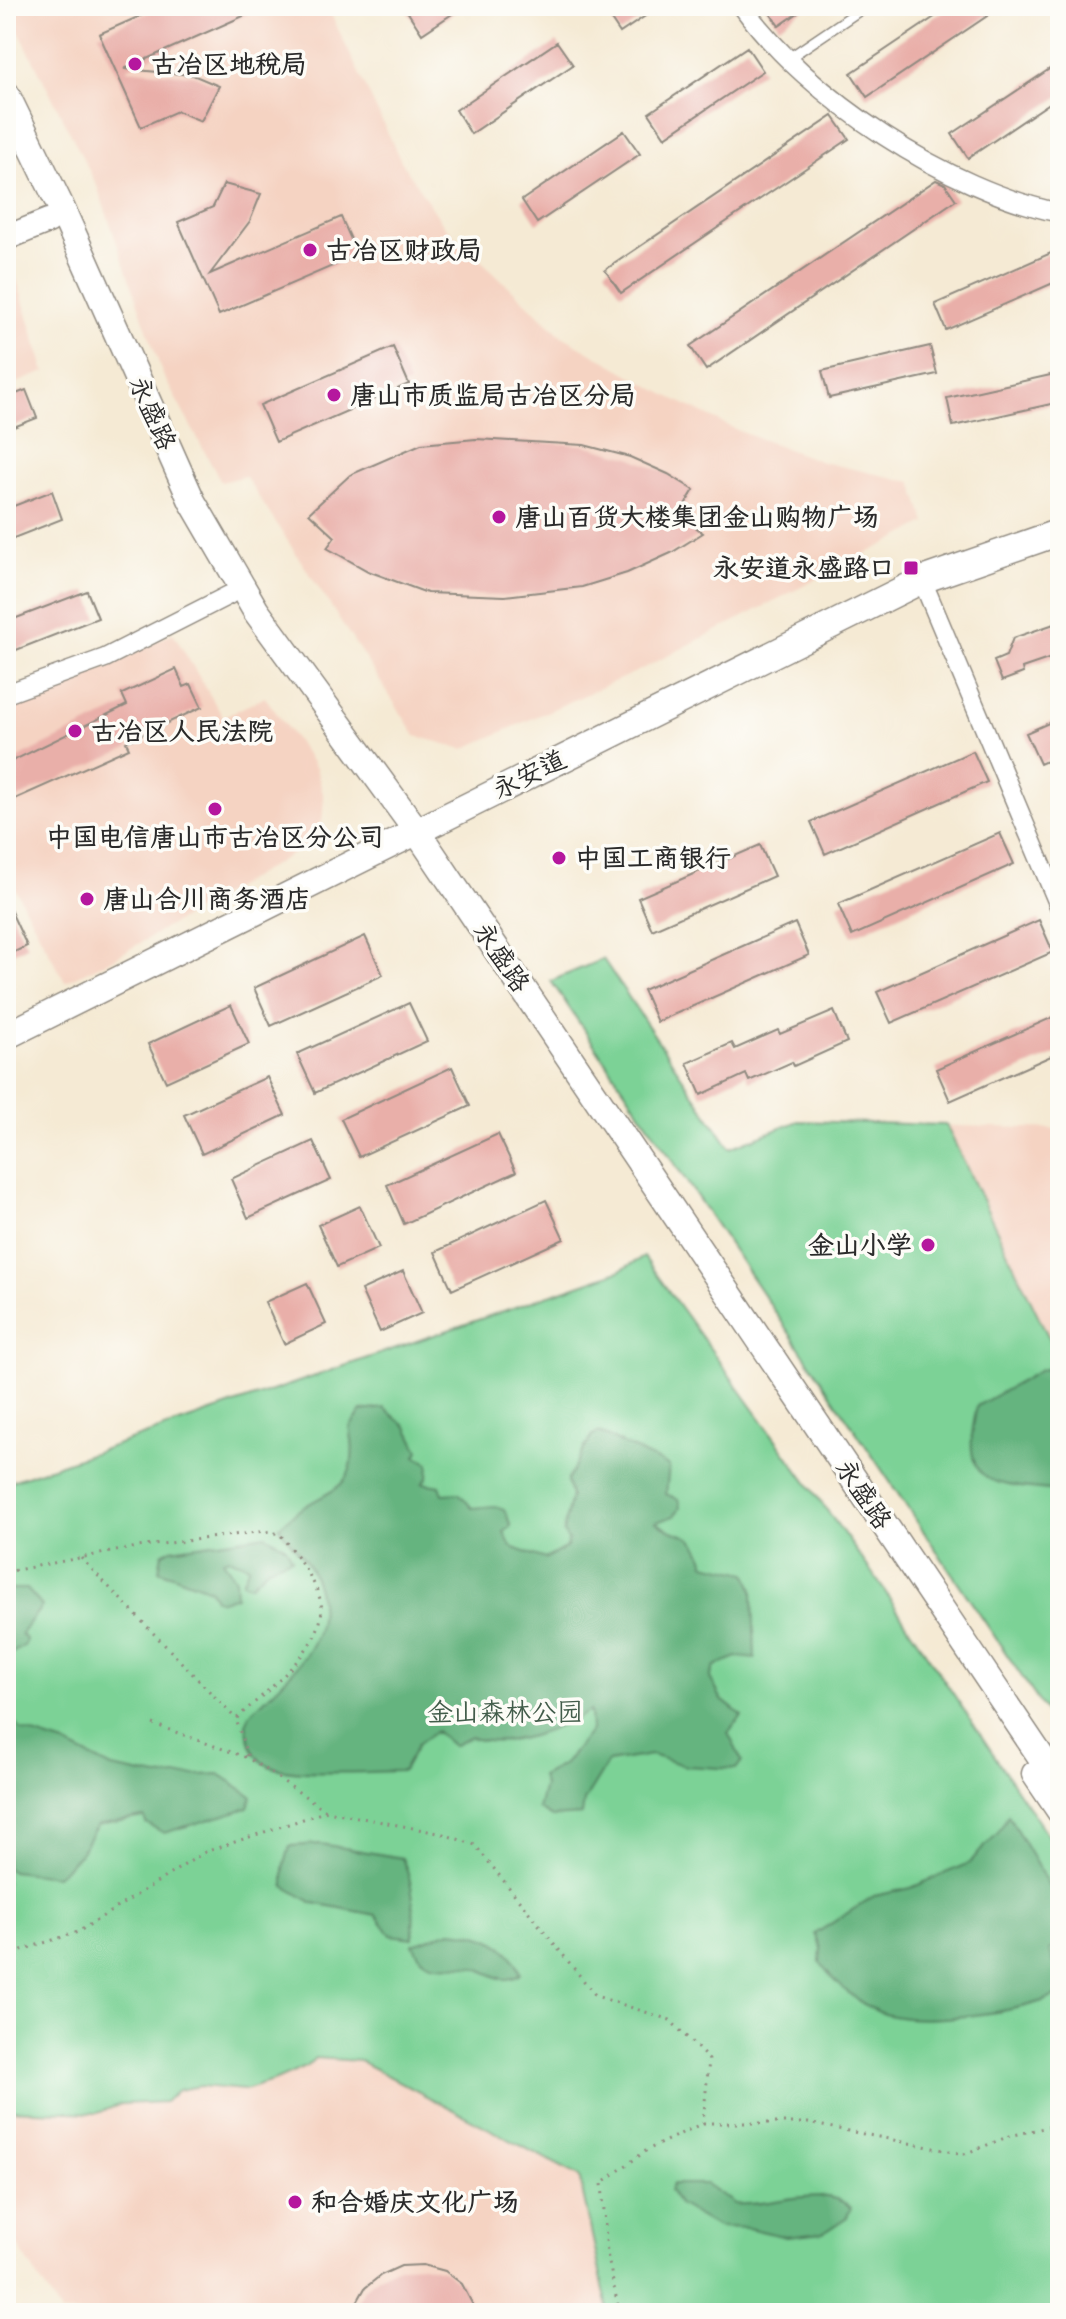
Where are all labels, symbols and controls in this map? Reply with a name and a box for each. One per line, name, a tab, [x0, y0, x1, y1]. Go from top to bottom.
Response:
place label: 古冶区地税局	[151, 49, 307, 83]
marker: 古冶区地税局	[126, 55, 144, 73]
place label: 古冶区财政局	[326, 235, 482, 269]
marker: 古冶区财政局	[301, 241, 319, 259]
street label: 永盛路	[120, 371, 183, 456]
place label: 唐山市质监局古冶区分局	[350, 380, 636, 414]
marker: 唐山市质监局古冶区分局	[325, 386, 343, 404]
place label: 唐山百货大楼集团金山购物广场	[515, 502, 879, 536]
marker: 唐山百货大楼集团金山购物广场	[490, 508, 508, 526]
place label: 永安道永盛路口	[713, 553, 895, 587]
marker: 永安道永盛路口	[902, 559, 920, 577]
place label: 古冶区人民法院	[91, 716, 273, 750]
marker: 古冶区人民法院	[66, 722, 84, 740]
street label: 永安道	[487, 743, 572, 808]
marker: 中国电信唐山市古冶区分公司	[206, 800, 224, 818]
place label: 中国电信唐山市古冶区分公司	[46, 822, 384, 856]
place label: 中国工商银行	[575, 843, 731, 877]
marker: 中国工商银行	[550, 849, 568, 867]
place label: 唐山合川商务酒店	[103, 884, 311, 918]
marker: 唐山合川商务酒店	[78, 890, 96, 908]
street label: 永盛路	[464, 916, 536, 1000]
place label: 金山小学	[808, 1230, 912, 1264]
marker: 金山小学	[919, 1236, 937, 1254]
street label: 永盛路	[826, 1453, 898, 1537]
park label: 金山森林公园	[427, 1697, 583, 1731]
place label: 和合婚庆文化广场	[311, 2187, 519, 2221]
marker: 和合婚庆文化广场	[286, 2193, 304, 2211]

